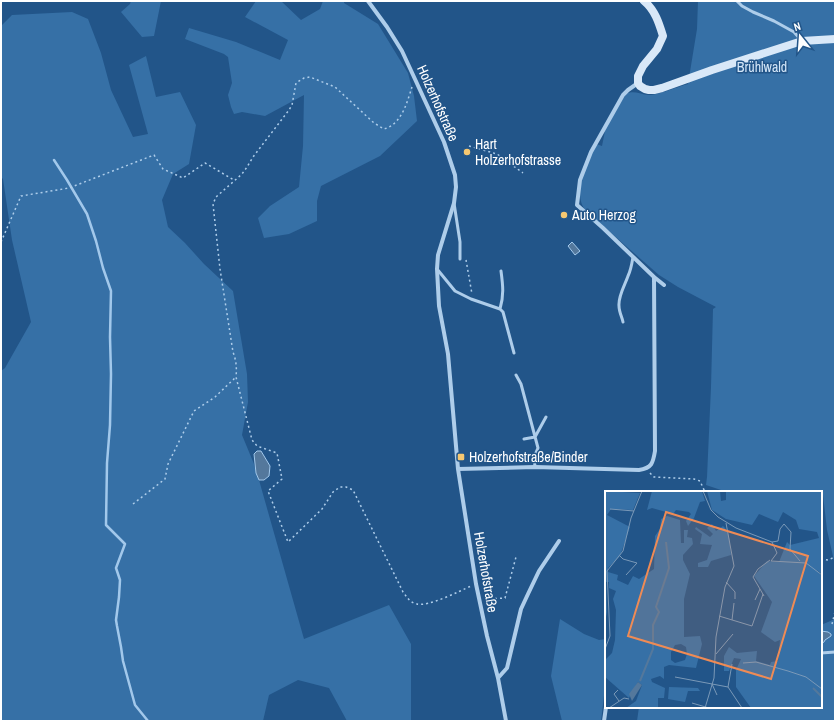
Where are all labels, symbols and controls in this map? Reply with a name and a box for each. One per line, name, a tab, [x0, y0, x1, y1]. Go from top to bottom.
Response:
north arrow	[780, 16, 820, 56]
text: N	[792, 19, 802, 34]
park label: Brühlwald	[737, 58, 787, 76]
street label: Holzerhofstraße	[413, 62, 463, 144]
place label: Hart Holzerhofstrasse	[475, 135, 561, 169]
marker: Hart Holzerhofstrasse	[462, 147, 472, 157]
place label: Auto Herzog	[571, 206, 636, 224]
marker: Auto Herzog	[559, 210, 569, 220]
place label: Holzerhofstraße/Binder	[469, 448, 588, 466]
marker: Holzerhofstraße/Binder	[456, 452, 466, 462]
inset map	[605, 491, 822, 708]
street label: Holzerhofstraße	[470, 530, 502, 614]

